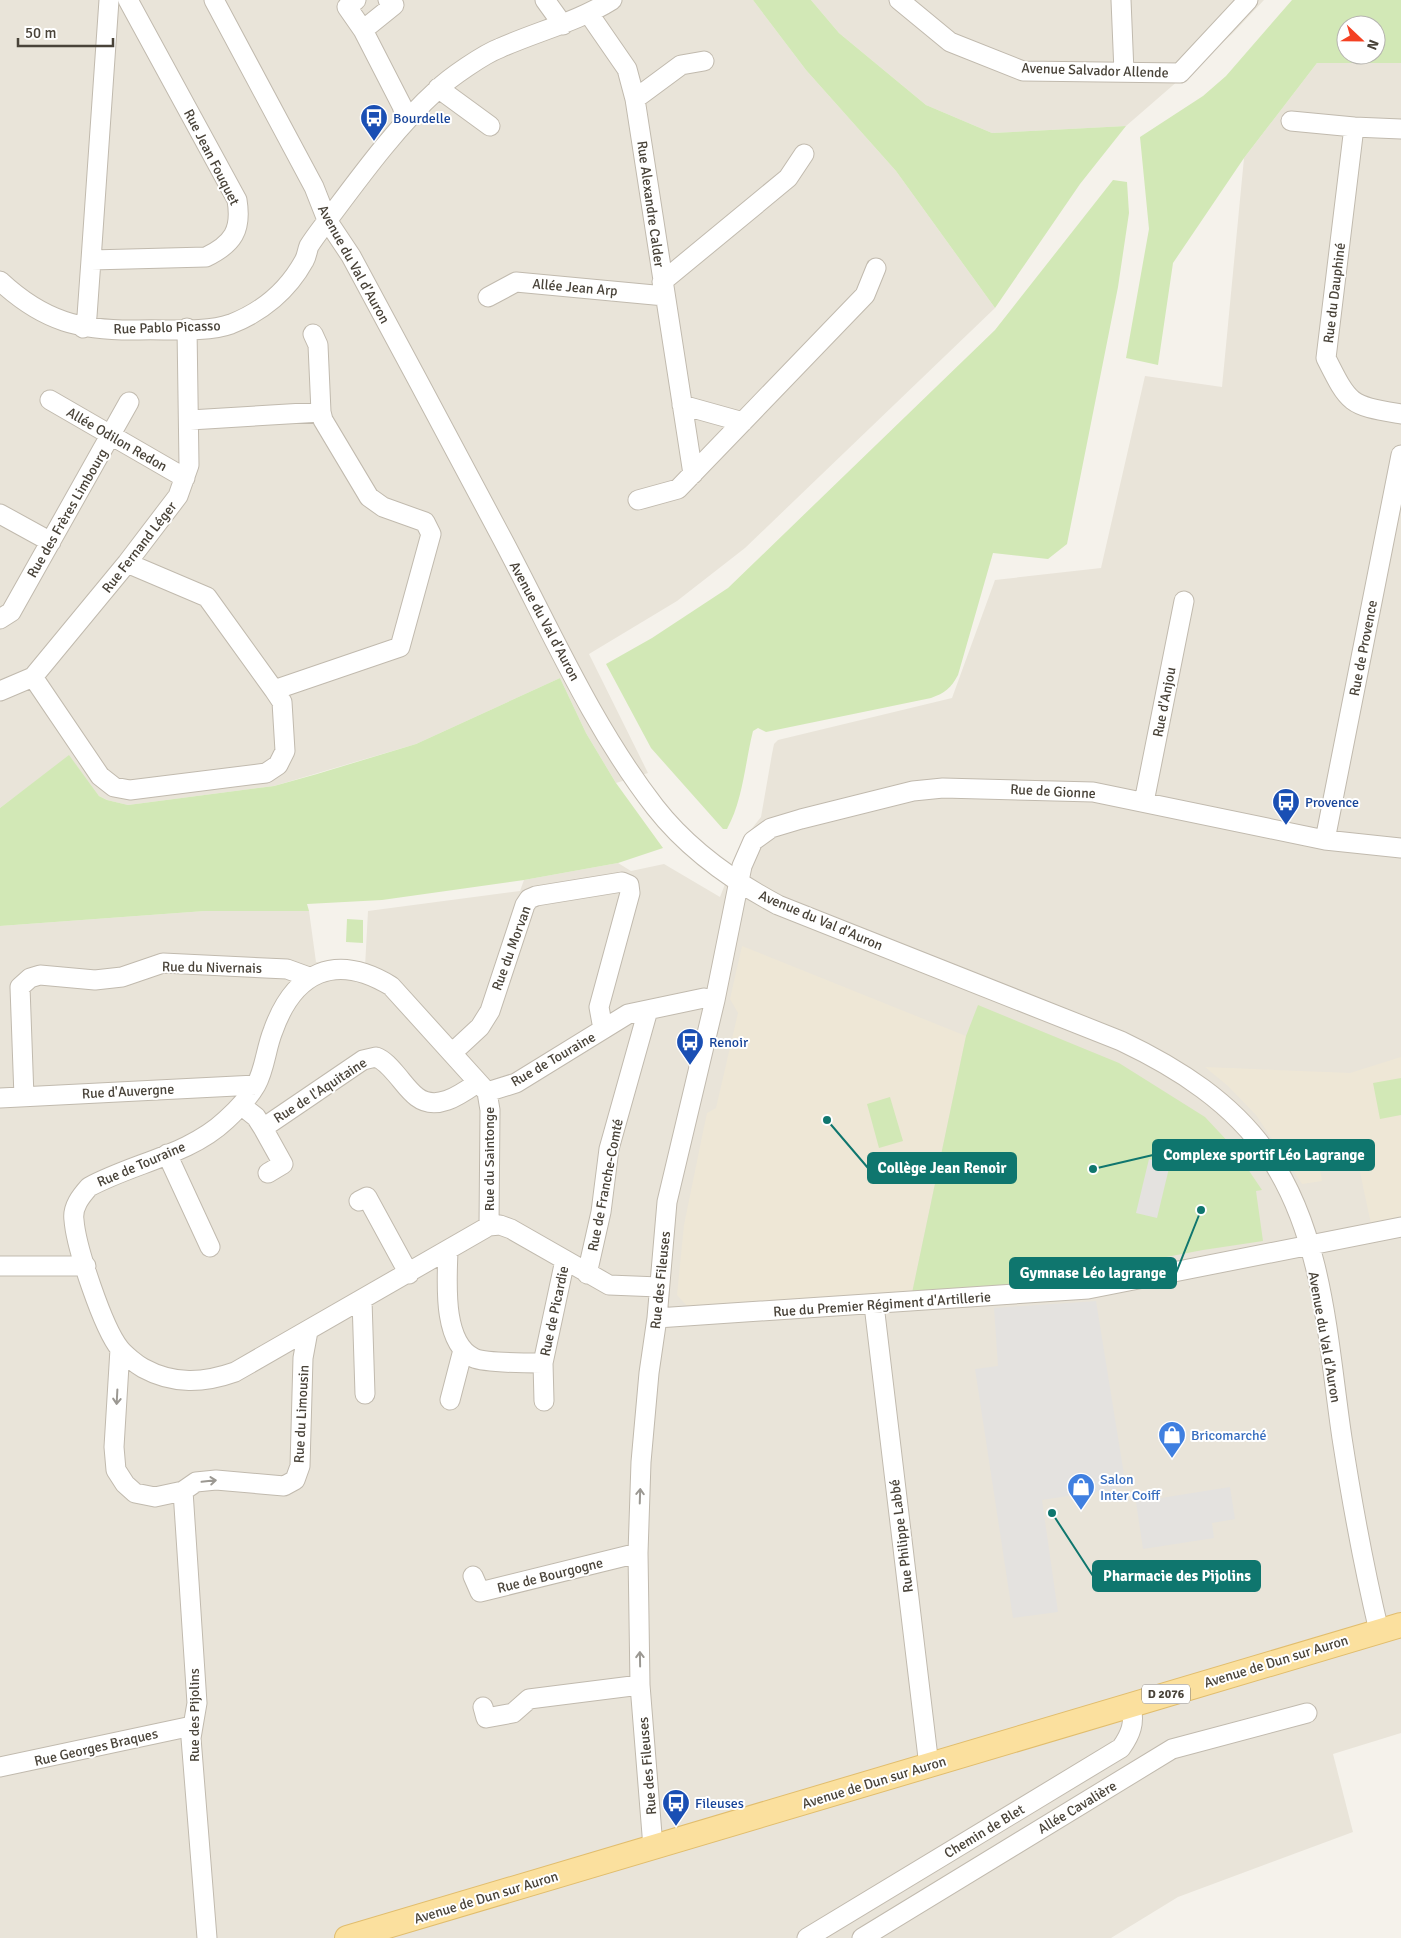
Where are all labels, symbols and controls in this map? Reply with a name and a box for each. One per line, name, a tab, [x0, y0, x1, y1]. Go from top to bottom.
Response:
scale bar	[18, 15, 112, 47]
north arrow	[1336, 15, 1386, 65]
text: 50 m	[25, 24, 56, 42]
text: N	[1363, 37, 1382, 52]
street label: Avenue Salvador Allende	[1021, 59, 1169, 82]
bus stop icon: Bourdelle	[359, 103, 389, 142]
street label: Rue Jean Fouquet	[180, 106, 243, 208]
place label: Bourdelle	[393, 110, 451, 127]
street label: Rue Alexandre Calder	[633, 140, 668, 269]
street label: Avenue du Val d'Auron	[314, 202, 393, 327]
street label: Rue du Dauphiné	[1320, 242, 1349, 344]
street label: Allée Jean Arp	[532, 275, 618, 300]
street label: Rue Pablo Picasso	[113, 317, 221, 338]
street label: Allée Odilon Redon	[63, 404, 170, 475]
street label: Rue des Frères Limbourg	[24, 446, 111, 581]
street label: Rue Fernand Léger	[98, 498, 181, 596]
street label: Avenue du Val d'Auron	[506, 559, 583, 684]
street label: Rue de Provence	[1346, 599, 1381, 698]
street label: Rue d'Anjou	[1149, 666, 1180, 739]
street label: Rue de Gionne	[1010, 781, 1096, 802]
bus stop icon: Provence	[1271, 787, 1301, 826]
place label: Provence	[1305, 794, 1359, 811]
street label: Avenue du Val d'Auron	[756, 887, 885, 954]
street label: Rue du Morvan	[488, 903, 535, 993]
street label: Rue du Nivernais	[162, 958, 262, 977]
bus stop icon: Renoir	[675, 1027, 705, 1066]
street label: Rue de Touraine	[508, 1028, 598, 1090]
place label: Renoir	[709, 1034, 749, 1051]
street label: Rue de l'Aquitaine	[271, 1054, 370, 1127]
street label: Rue d'Auvergne	[81, 1081, 175, 1102]
street label: Rue du Saintonge	[481, 1107, 498, 1211]
street label: Rue de Franche-Comté	[584, 1117, 627, 1253]
street label: Rue de Touraine	[94, 1138, 188, 1191]
callout: Complexe sportif Léo Lagrange	[1153, 1140, 1374, 1170]
text: Complexe sportif Léo Lagrange	[1163, 1146, 1365, 1164]
callout: Collège Jean Renoir	[868, 1153, 1016, 1183]
text: Collège Jean Renoir	[878, 1159, 1006, 1177]
street label: Rue des Fileuses	[647, 1230, 674, 1330]
callout: Gymnase Léo lagrange	[1010, 1258, 1176, 1288]
street label: Rue de Picardie	[537, 1264, 572, 1358]
text: Gymnase Léo lagrange	[1020, 1264, 1166, 1282]
street label: Avenue du Val d'Auron	[1305, 1270, 1344, 1404]
street label: Rue du Premier Régiment d'Artillerie	[773, 1288, 991, 1321]
street label: Rue du Limousin	[290, 1364, 313, 1464]
one-way arrow	[112, 1389, 121, 1405]
shop icon: Bricomarché	[1157, 1420, 1187, 1459]
place label: Bricomarché	[1191, 1427, 1267, 1444]
place label: Salon Inter Coiff	[1100, 1471, 1161, 1504]
shop icon: Salon Inter Coiff	[1066, 1472, 1096, 1511]
one-way arrow	[200, 1476, 216, 1486]
street label: Rue Philippe Labbé	[886, 1478, 917, 1594]
one-way arrow	[635, 1489, 645, 1505]
street label: Rue de Bourgogne	[495, 1554, 605, 1597]
callout: Pharmacie des Pijolins	[1093, 1561, 1260, 1591]
text: Pharmacie des Pijolins	[1103, 1567, 1251, 1585]
street label: Avenue de Dun sur Auron	[1202, 1631, 1350, 1691]
one-way arrow	[635, 1651, 645, 1668]
street label: Rue des Pijolins	[186, 1668, 203, 1762]
road number: D 2076	[1142, 1685, 1190, 1704]
street label: Rue des Fileuses	[635, 1716, 660, 1816]
street label: Rue Georges Braques	[33, 1725, 160, 1770]
street label: Avenue de Dun sur Auron	[800, 1752, 948, 1812]
street label: Allée Cavalière	[1035, 1777, 1120, 1838]
bus stop icon: Fileuses	[661, 1788, 691, 1827]
place label: Fileuses	[695, 1795, 744, 1812]
street label: Chemin de Blet	[941, 1801, 1028, 1862]
street label: Avenue de Dun sur Auron	[412, 1867, 560, 1927]

